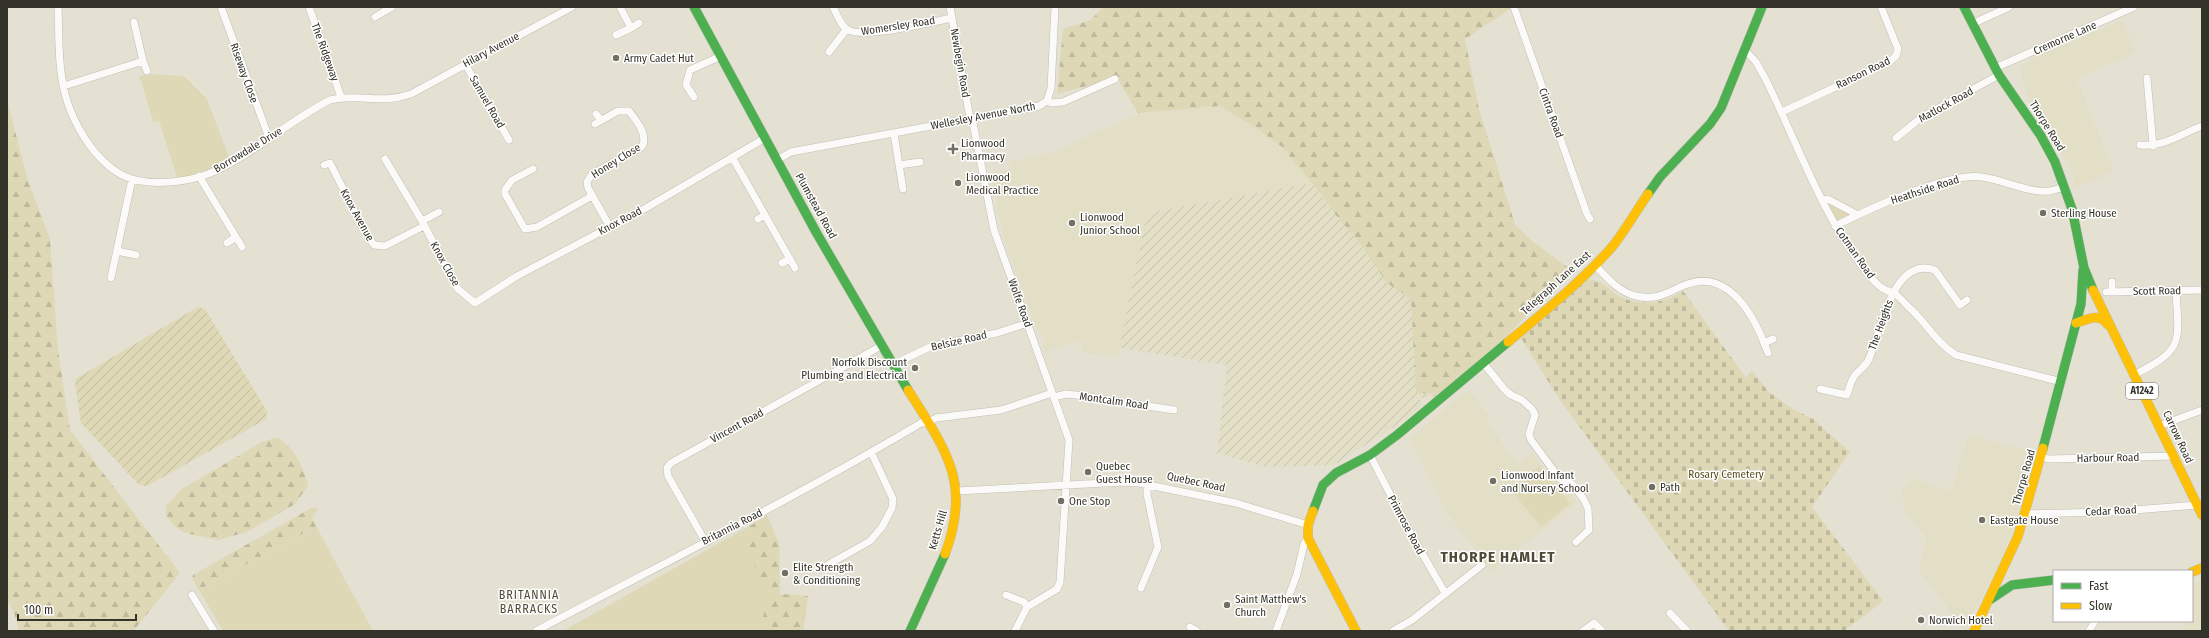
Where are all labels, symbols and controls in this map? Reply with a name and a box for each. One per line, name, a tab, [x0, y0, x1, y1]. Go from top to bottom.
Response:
street label: Womersley Road	[860, 14, 936, 38]
street label: Cremorne Lane	[2031, 18, 2099, 58]
street label: The Ridgeway	[308, 21, 342, 83]
street label: Newbegin Road	[948, 28, 972, 98]
street label: Hilary Avenue	[461, 30, 521, 70]
street label: Riseway Close	[227, 41, 261, 105]
place label: Army Cadet Hut	[624, 52, 694, 65]
marker: Army Cadet Hut	[611, 53, 621, 63]
street label: Ranson Road	[1834, 54, 1892, 92]
street label: Samuel Road	[467, 73, 507, 131]
street label: Matlock Road	[1916, 85, 1976, 125]
street label: Cintra Road	[1536, 86, 1566, 140]
street label: Thorpe Road	[2026, 98, 2068, 154]
street label: Wellesley Avenue North	[929, 99, 1037, 133]
street label: Borrowdale Drive	[211, 124, 285, 176]
place label: Lionwood Pharmacy	[961, 137, 1005, 163]
street label: Honey Close	[589, 141, 643, 181]
marker: Lionwood Pharmacy	[948, 144, 958, 154]
street label: Plumstead Road	[793, 171, 839, 241]
place label: Lionwood Medical Practice	[966, 171, 1039, 197]
street label: Heathside Road	[1889, 173, 1961, 207]
marker: Lionwood Medical Practice	[953, 178, 963, 188]
street label: Knox Avenue	[337, 187, 377, 243]
street label: Knox Road	[596, 204, 644, 238]
place label: Sterling House	[2051, 207, 2117, 220]
marker: Sterling House	[2038, 208, 2048, 218]
place label: Lionwood Junior School	[1080, 211, 1140, 237]
marker: Lionwood Junior School	[1067, 218, 1077, 228]
street label: Cotman Road	[1833, 225, 1877, 281]
street label: Knox Close	[427, 239, 463, 289]
street label: Telegraph Lane East	[1519, 248, 1594, 318]
street label: Wolfe Road	[1005, 277, 1035, 329]
street label: Scott Road	[2133, 284, 2181, 298]
street label: The Heights	[1866, 298, 1896, 352]
street label: Belsize Road	[930, 328, 988, 354]
place label: Norfolk Discount Plumbing and Electrical	[801, 356, 907, 382]
marker: Norfolk Discount Plumbing and Electrical	[910, 363, 920, 373]
road number: A1242	[2126, 383, 2158, 399]
street label: Montcalm Road	[1079, 390, 1149, 412]
street label: Vincent Road	[708, 406, 766, 446]
street label: Carrow Road	[2160, 409, 2196, 465]
street label: Thorpe Road	[2010, 448, 2038, 506]
street label: Harbour Road	[2077, 451, 2139, 465]
place label: Quebec Guest House	[1096, 460, 1153, 486]
marker: Quebec Guest House	[1083, 467, 1093, 477]
park label: Rosary Cemetery	[1688, 468, 1764, 481]
street label: Quebec Road	[1166, 469, 1226, 495]
place label: Lionwood Infant and Nursery School	[1501, 469, 1589, 495]
marker: Lionwood Infant and Nursery School	[1488, 476, 1498, 486]
place label: Path	[1660, 481, 1680, 494]
marker: Path	[1647, 482, 1657, 492]
street label: Primrose Road	[1385, 493, 1427, 557]
place label: One Stop	[1069, 495, 1110, 508]
marker: One Stop	[1056, 496, 1066, 506]
street label: Cedar Road	[2085, 503, 2137, 519]
street label: Britannia Road	[699, 506, 765, 548]
street label: Ketts Hill	[926, 508, 950, 551]
place label: Eastgate House	[1990, 514, 2059, 527]
marker: Eastgate House	[1977, 515, 1987, 525]
district label: THORPE HAMLET	[1440, 548, 1556, 566]
place label: Elite Strength & Conditioning	[793, 561, 861, 587]
marker: Elite Strength & Conditioning	[780, 568, 790, 578]
legend	[2053, 570, 2193, 622]
text: Fast	[2089, 579, 2108, 593]
district label: BRITANNIA BARRACKS	[499, 588, 559, 616]
place label: Saint Matthew's Church	[1235, 593, 1307, 619]
scale bar	[18, 596, 136, 622]
text: Slow	[2089, 599, 2112, 613]
marker: Saint Matthew's Church	[1222, 600, 1232, 610]
text: 100 m	[24, 603, 53, 617]
place label: Norwich Hotel	[1929, 614, 1993, 627]
marker: Norwich Hotel	[1916, 615, 1926, 625]

